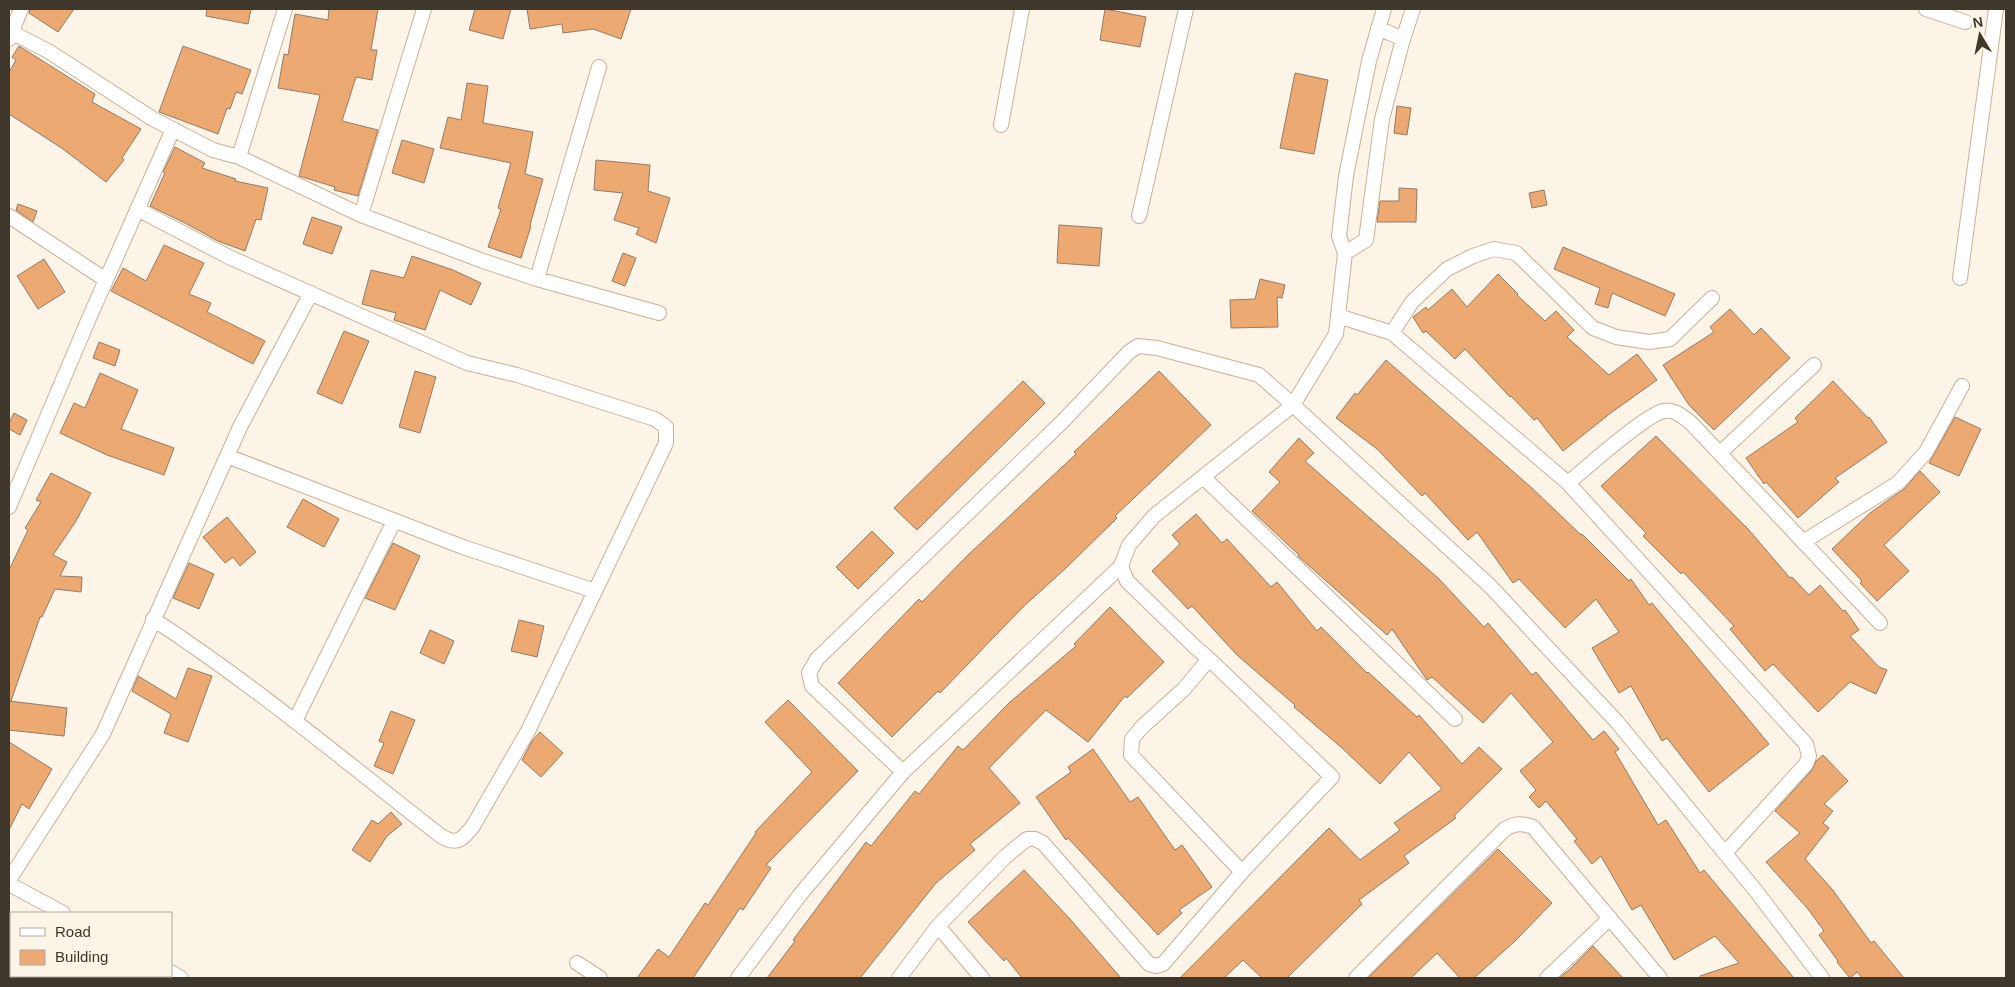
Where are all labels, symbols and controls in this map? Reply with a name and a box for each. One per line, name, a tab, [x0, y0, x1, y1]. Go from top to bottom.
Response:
north arrow	[1955, 10, 2005, 60]
text: N	[1971, 13, 1984, 31]
legend	[10, 912, 172, 977]
text: Road	[55, 923, 91, 940]
text: Building	[55, 948, 108, 965]

